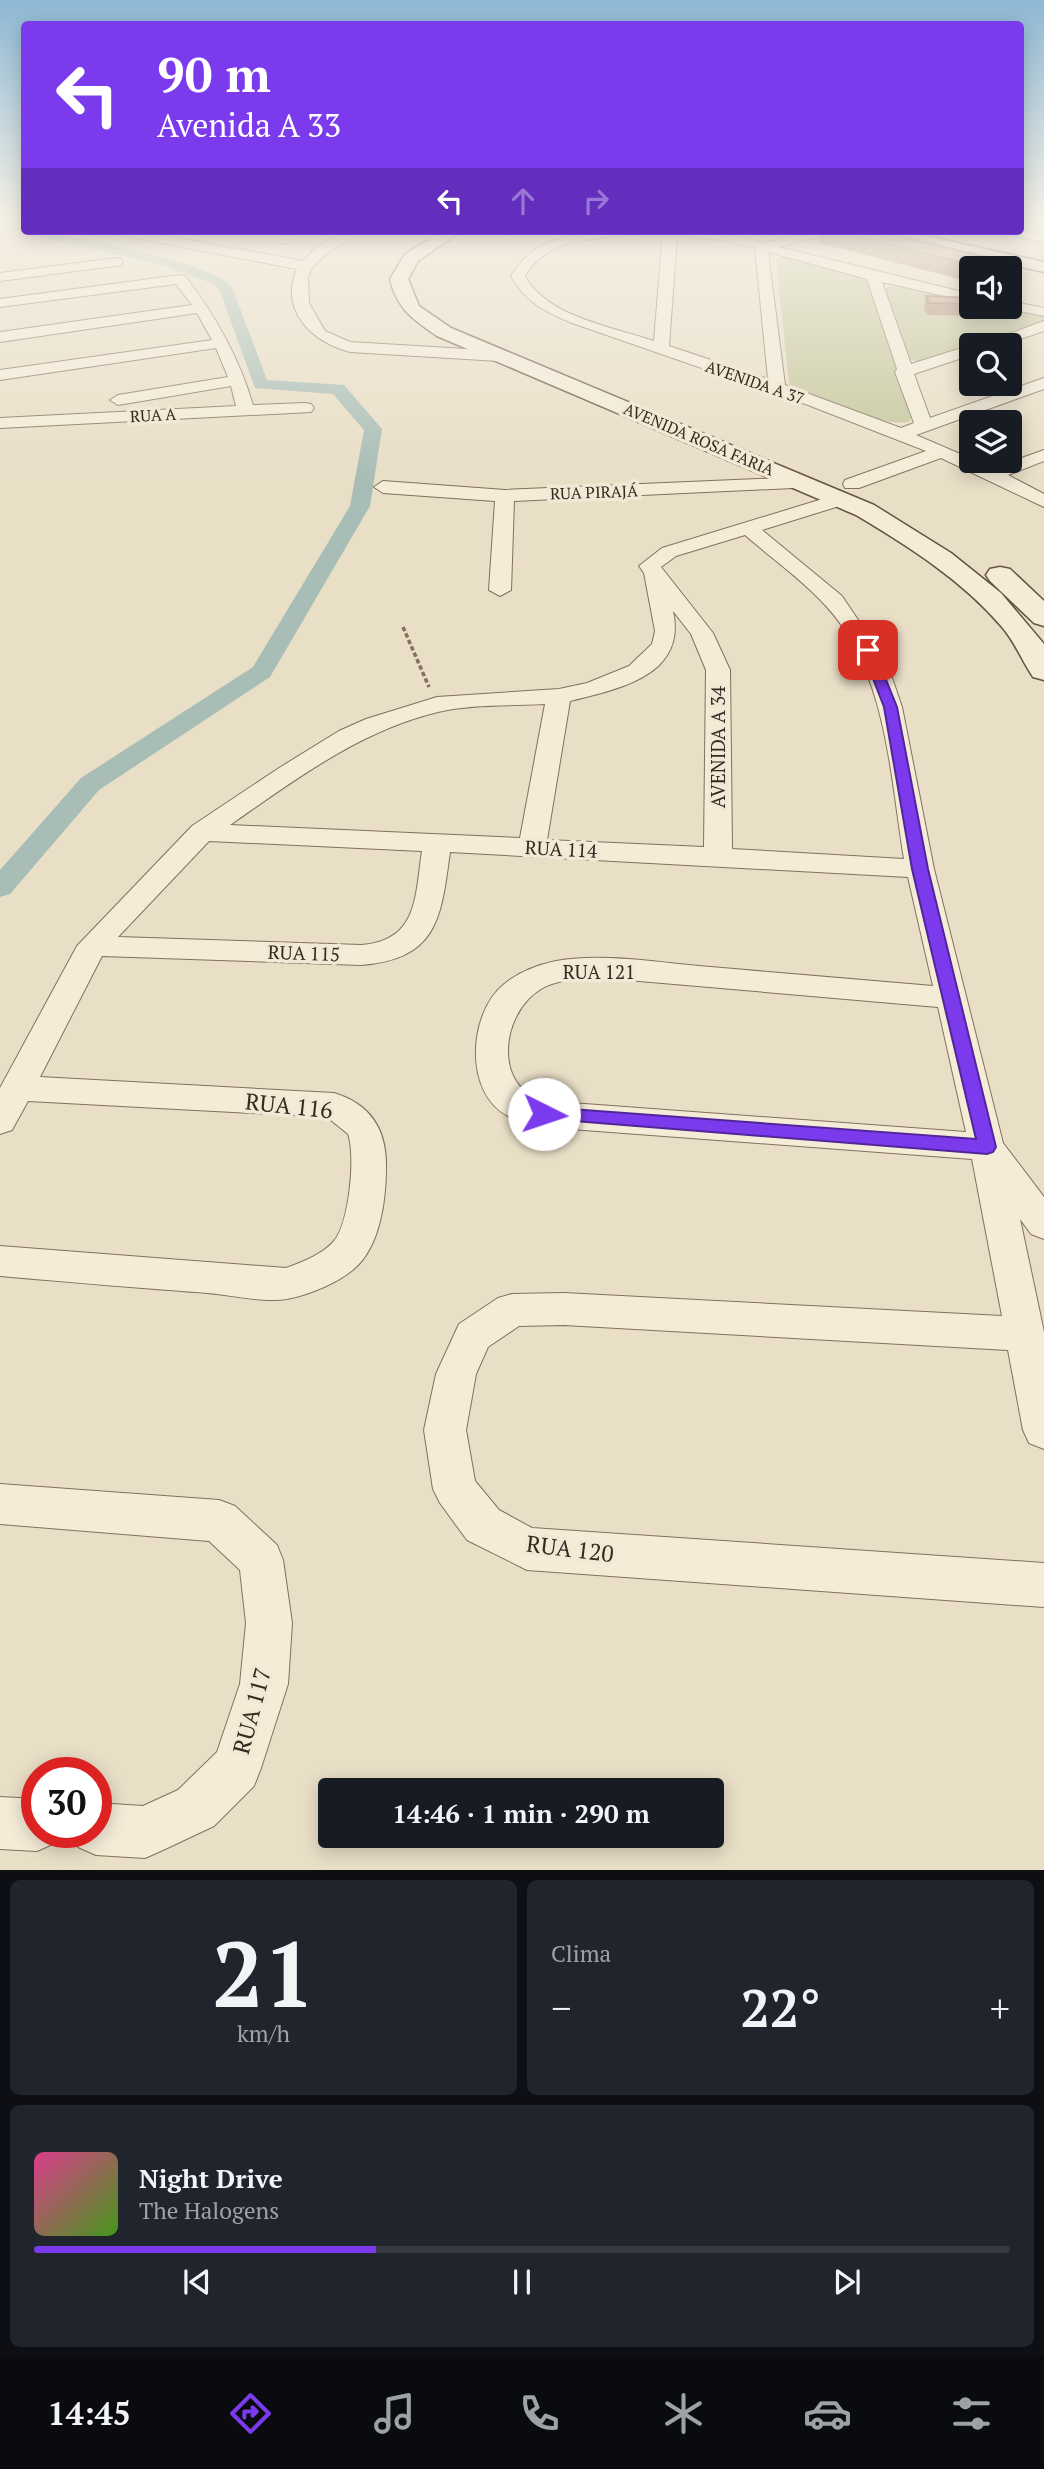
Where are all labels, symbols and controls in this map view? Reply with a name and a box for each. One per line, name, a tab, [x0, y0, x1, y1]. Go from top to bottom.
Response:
text: 90 m	[157, 41, 271, 106]
icon: left	[42, 49, 133, 140]
text: Avenida A 33	[157, 104, 341, 146]
icon: left	[431, 182, 469, 220]
icon: ahead	[504, 182, 542, 220]
icon: right	[577, 182, 615, 220]
map controls	[959, 256, 1022, 473]
button: sound	[959, 256, 1022, 319]
button: search	[959, 333, 1022, 396]
street label: AVENIDA A 37	[703, 355, 807, 409]
street label: AVENIDA ROSA FARIA	[620, 397, 778, 481]
street label: RUA A	[129, 403, 177, 427]
button: layers	[959, 410, 1022, 473]
street label: RUA PIRAJÁ	[550, 479, 638, 505]
pin	[838, 620, 898, 680]
icon: arrive	[849, 631, 887, 669]
street label: AVENIDA A 34	[705, 685, 730, 808]
street label: RUA 114	[524, 834, 599, 863]
street label: RUA 115	[267, 939, 341, 966]
street label: RUA 121	[563, 959, 635, 984]
position arrow	[507, 1077, 581, 1151]
street label: RUA 116	[244, 1086, 334, 1126]
street label: RUA 120	[525, 1528, 615, 1569]
street label: RUA 117	[225, 1664, 278, 1757]
speed limit sign: 30	[21, 1757, 112, 1848]
text: 14:46 · 1 min · 290 m	[392, 1796, 650, 1830]
text: 21	[212, 1912, 315, 2033]
text: Clima	[551, 1938, 611, 1969]
text: 22°	[740, 1973, 821, 2042]
text: −	[551, 1983, 571, 2033]
text: +	[990, 1983, 1010, 2033]
text: km/h	[237, 2018, 290, 2049]
text: Night Drive	[139, 2161, 283, 2195]
text: The Halogens	[139, 2195, 279, 2226]
icon: previous	[178, 2263, 216, 2301]
icon: pause	[503, 2263, 541, 2301]
icon: next	[828, 2263, 866, 2301]
icon: directions	[226, 2389, 275, 2438]
icon: music	[370, 2389, 419, 2438]
icon: phone	[515, 2389, 564, 2438]
icon: climate	[659, 2389, 708, 2438]
icon: car	[803, 2389, 852, 2438]
icon: filters	[947, 2389, 996, 2438]
text: 14:45	[48, 2392, 131, 2434]

